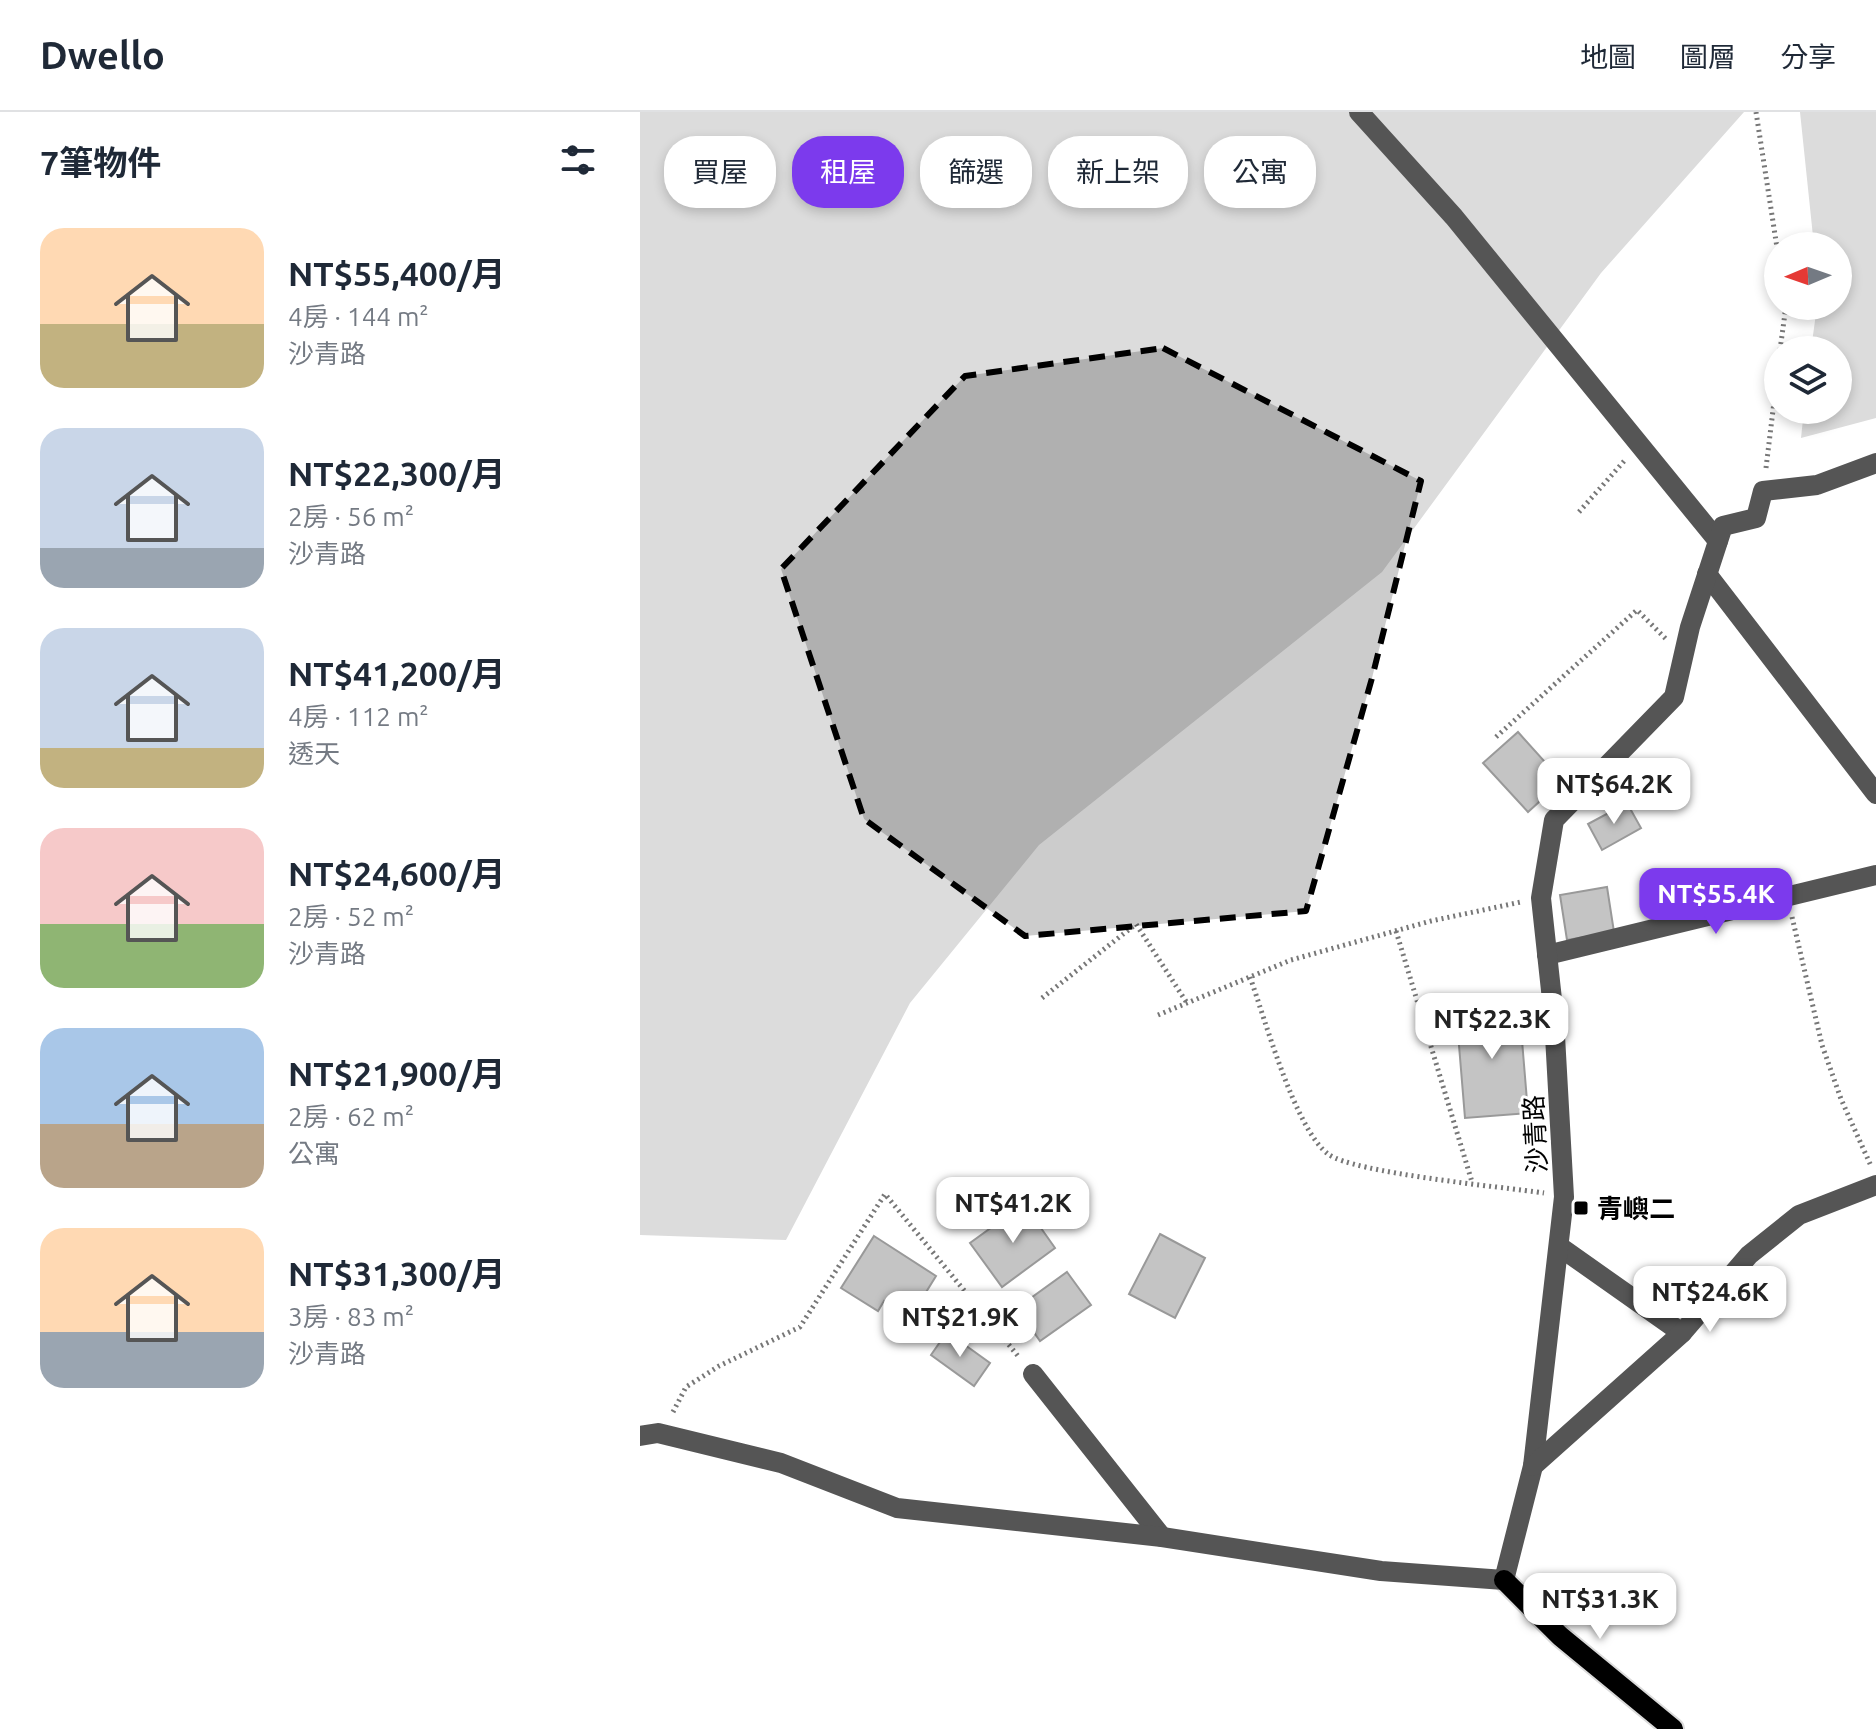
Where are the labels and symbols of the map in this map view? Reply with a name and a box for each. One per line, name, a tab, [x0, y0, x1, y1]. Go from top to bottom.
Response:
north arrow	[1764, 232, 1852, 320]
pin: NT$64.2K	[1531, 758, 1697, 826]
pin: NT$55.4K	[1633, 868, 1799, 936]
pin: NT$22.3K	[1409, 993, 1575, 1061]
street label: 沙青路	[1518, 1094, 1552, 1174]
pin: NT$41.2K	[930, 1177, 1096, 1245]
place label: 青嶼二	[1597, 1194, 1675, 1223]
marker: 青嶼二	[1572, 1199, 1590, 1217]
pin: NT$24.6K	[1627, 1266, 1793, 1334]
pin: NT$21.9K	[877, 1291, 1043, 1359]
pin: NT$31.3K	[1517, 1573, 1683, 1641]

